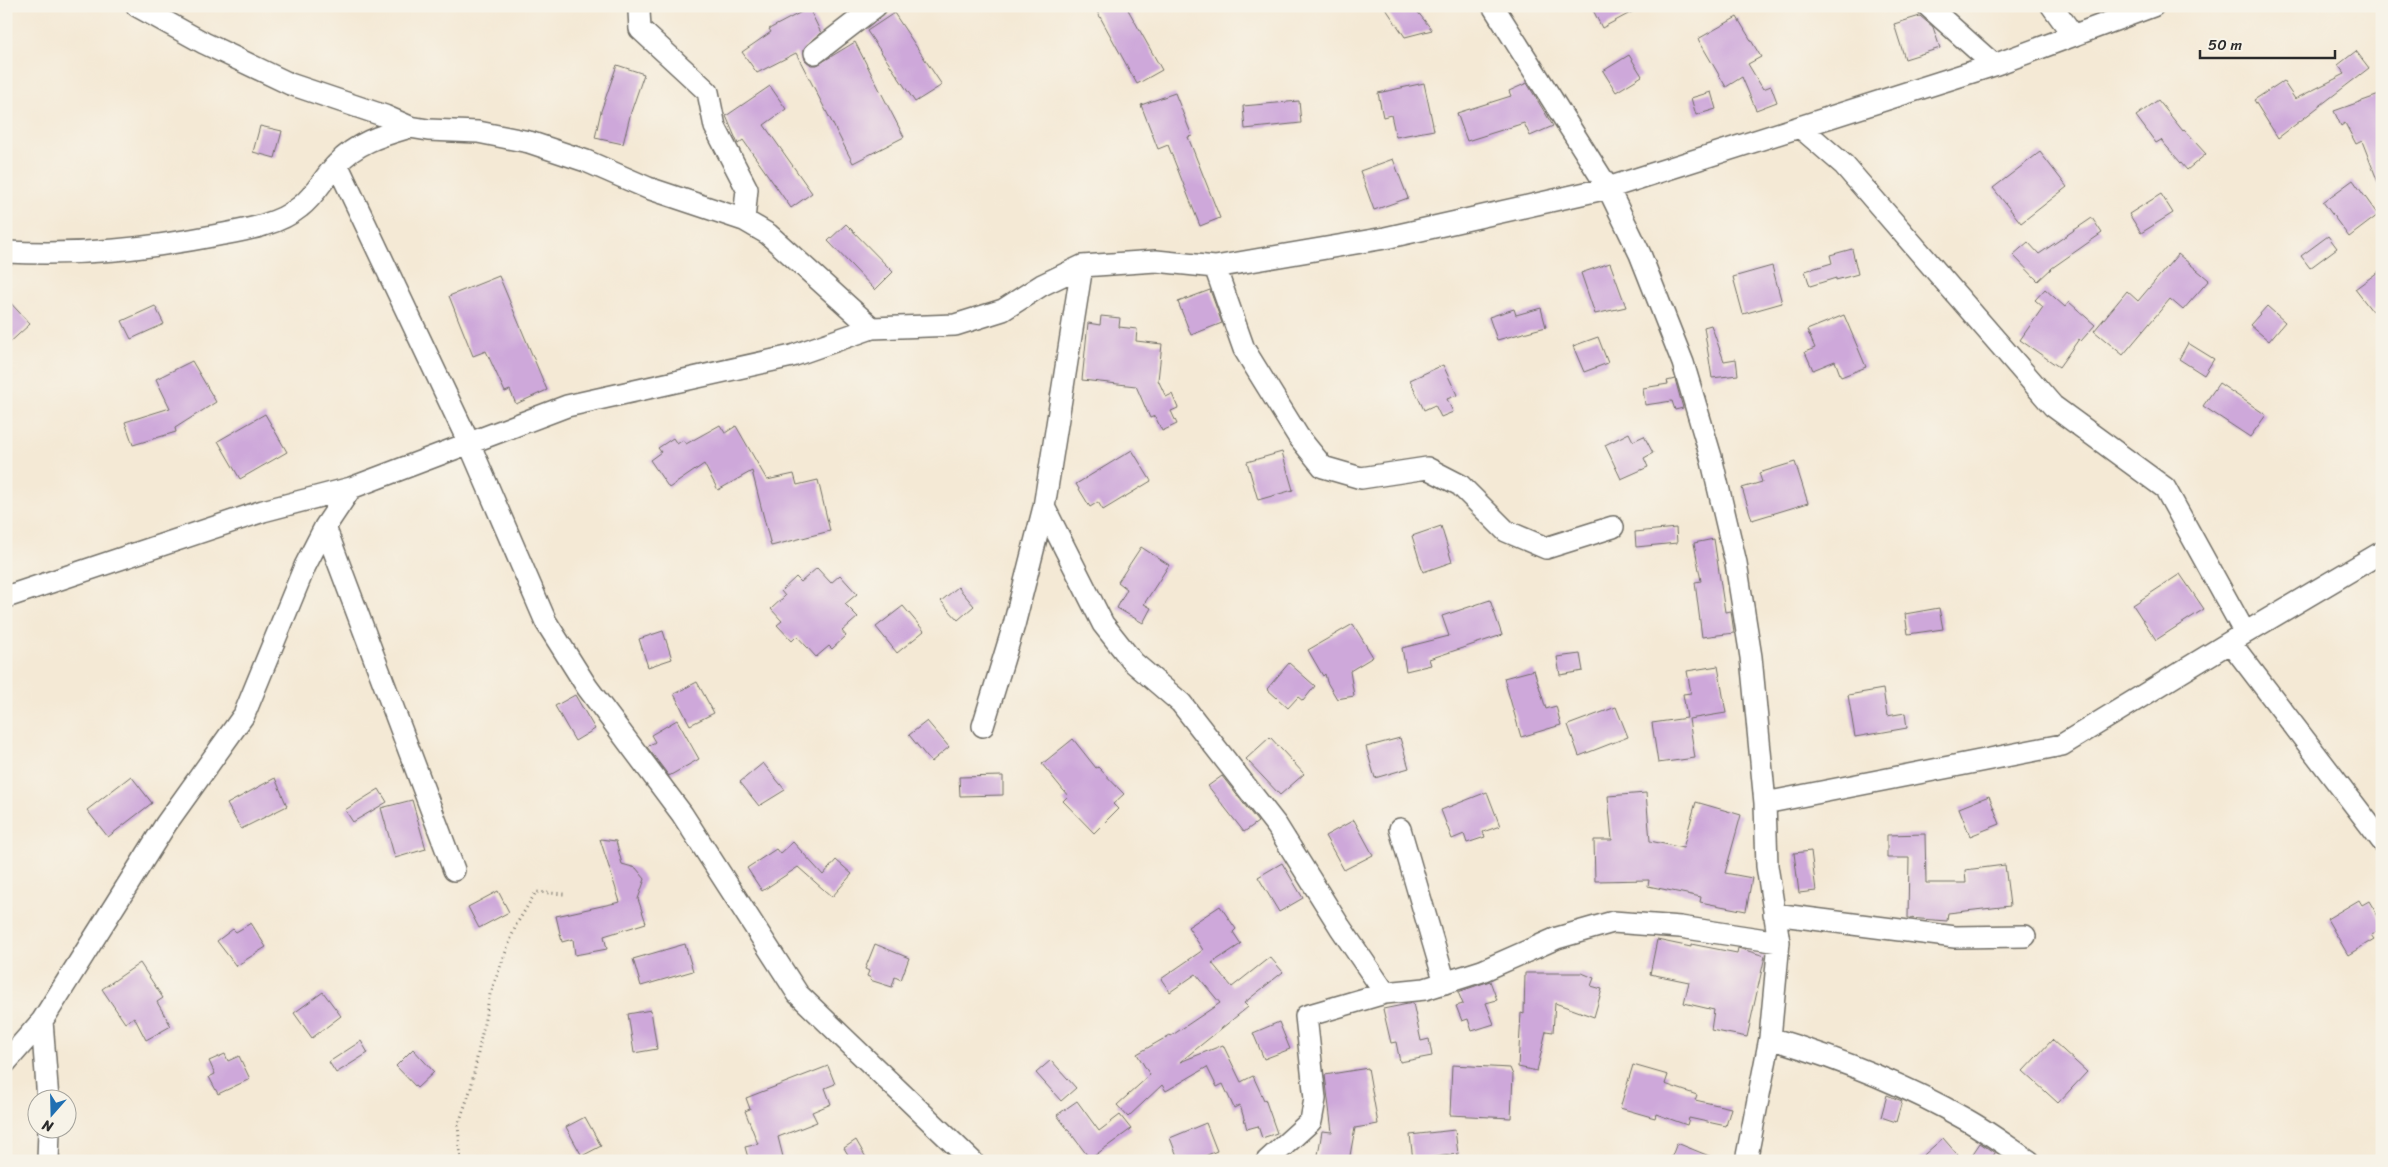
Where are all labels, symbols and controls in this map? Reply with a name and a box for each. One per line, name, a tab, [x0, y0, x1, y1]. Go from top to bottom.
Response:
scale bar	[2200, 28, 2336, 60]
text: 50 m	[2208, 32, 2243, 58]
north arrow	[28, 1090, 78, 1140]
text: N	[39, 1112, 57, 1139]

